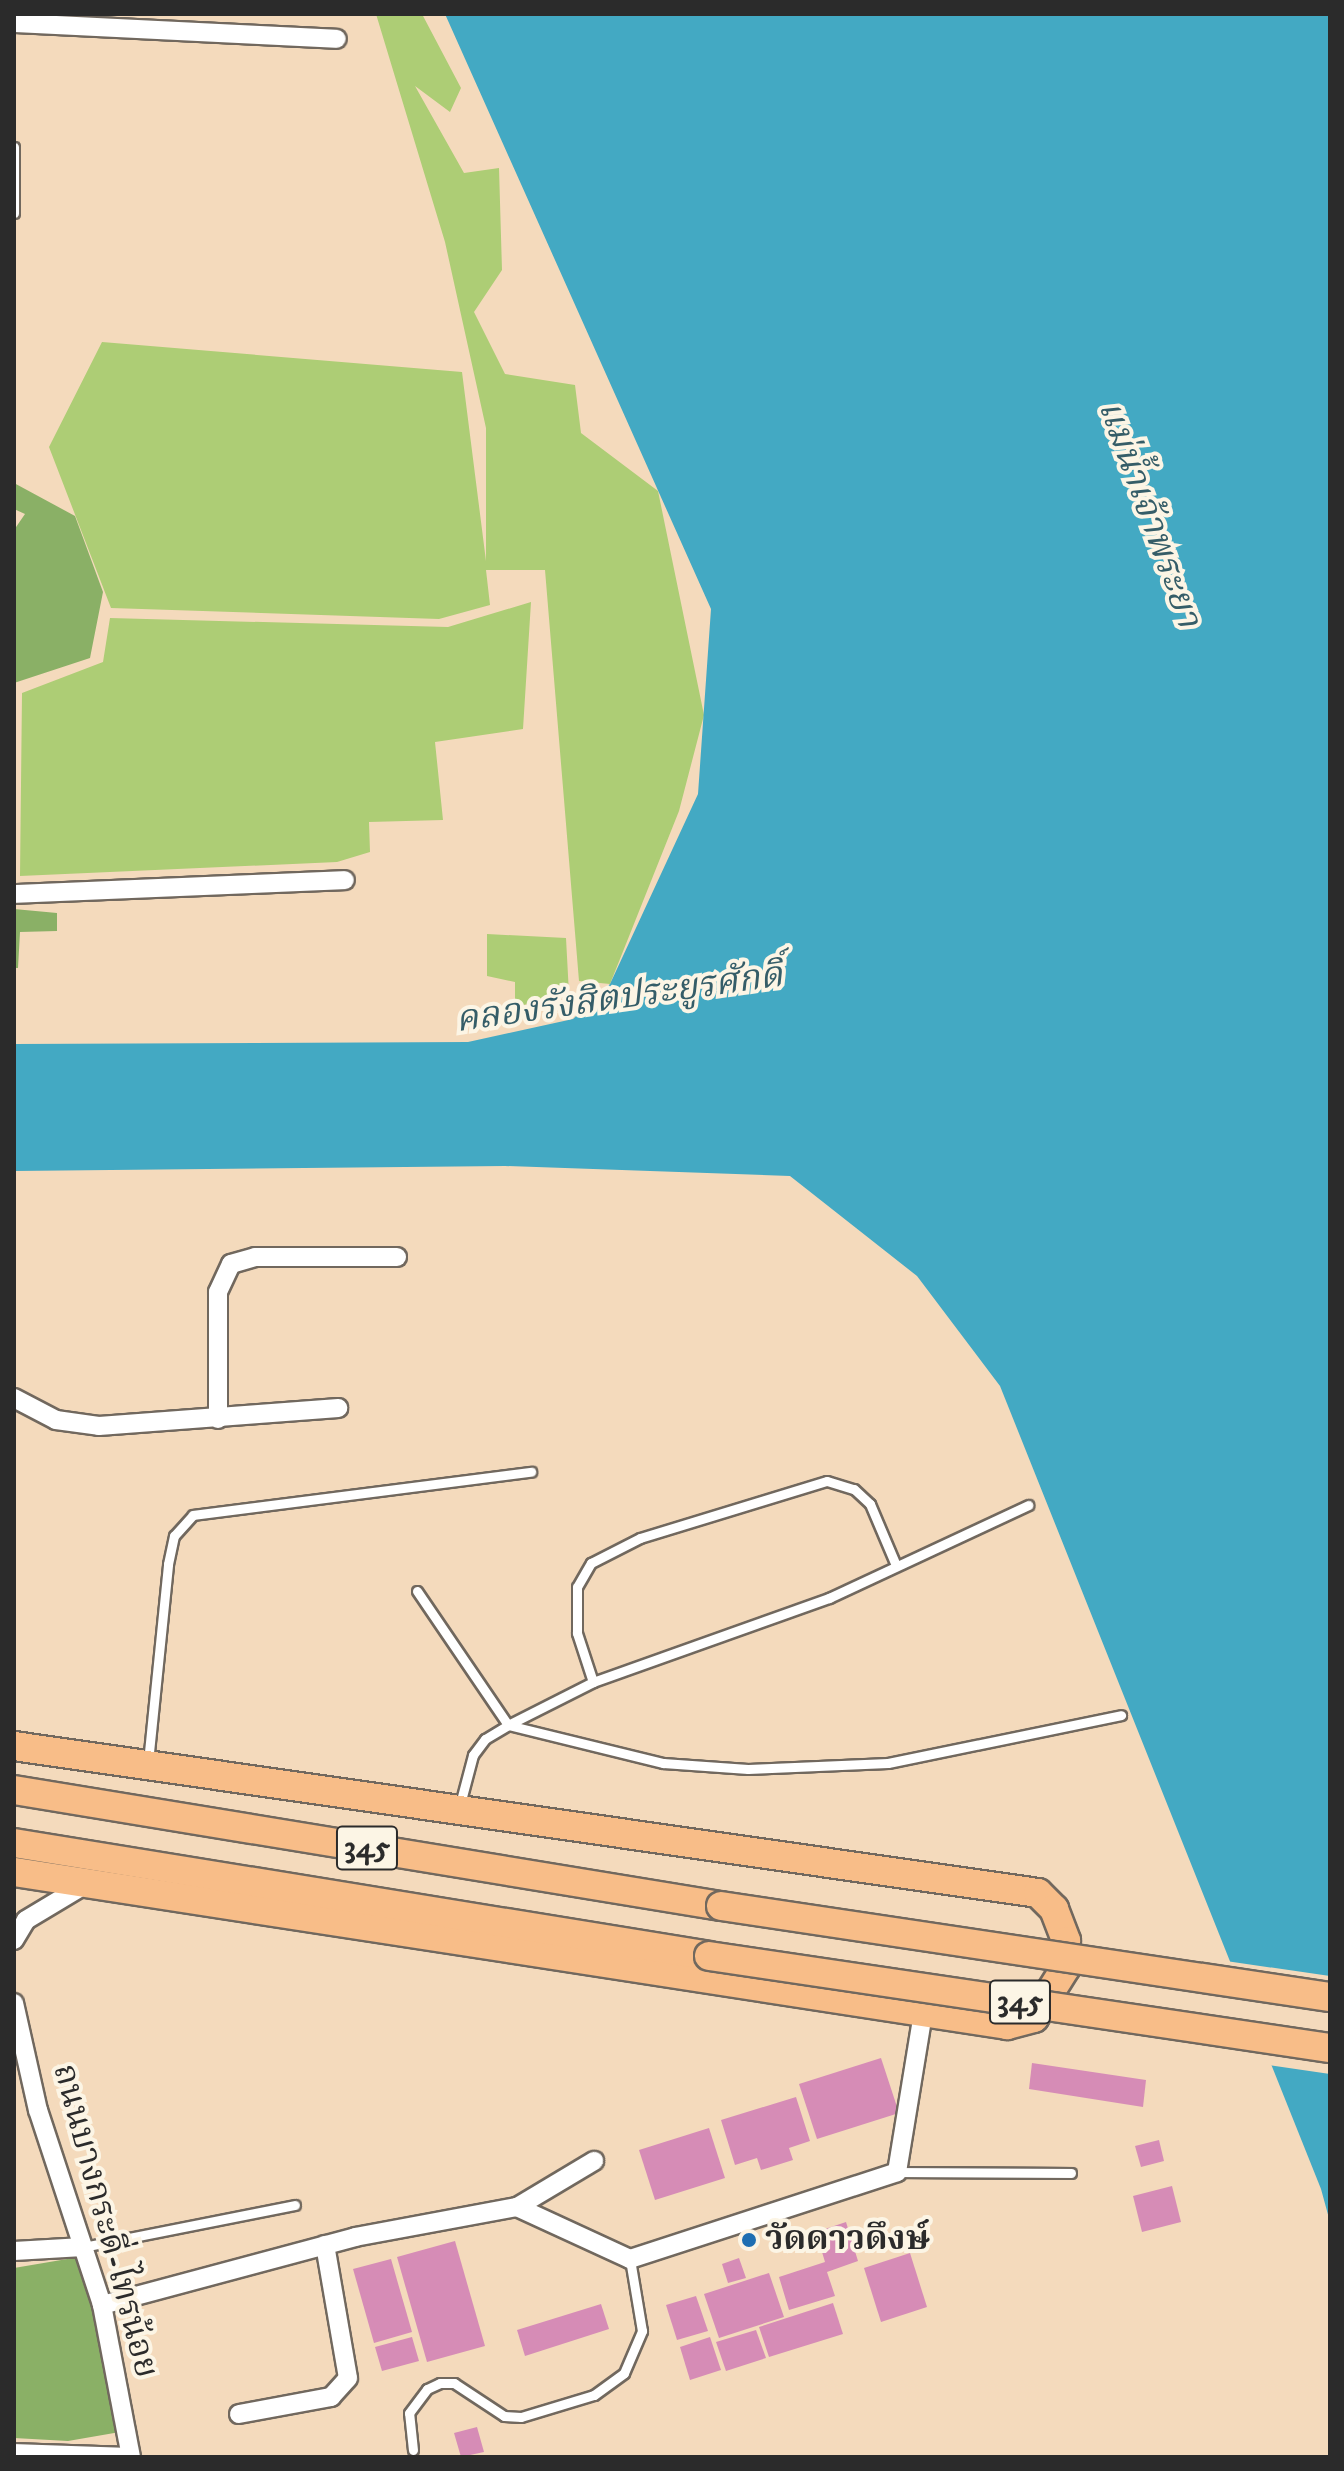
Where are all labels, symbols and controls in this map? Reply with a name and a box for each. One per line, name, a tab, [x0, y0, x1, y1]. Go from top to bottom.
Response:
water label: แม่น้ำเจ้าพระยา	[1088, 395, 1210, 633]
water label: คลองรังสิตประยูรศักดิ์	[453, 954, 785, 1042]
road number: 345	[335, 1820, 399, 1876]
road number: 345	[988, 1974, 1052, 2030]
street label: ถนนบางกระดี่-ไทรน้อย	[43, 2060, 167, 2382]
place label: วัดดาวดึงษ์	[765, 2220, 930, 2260]
marker: วัดดาวดึงษ์	[740, 2231, 758, 2249]

